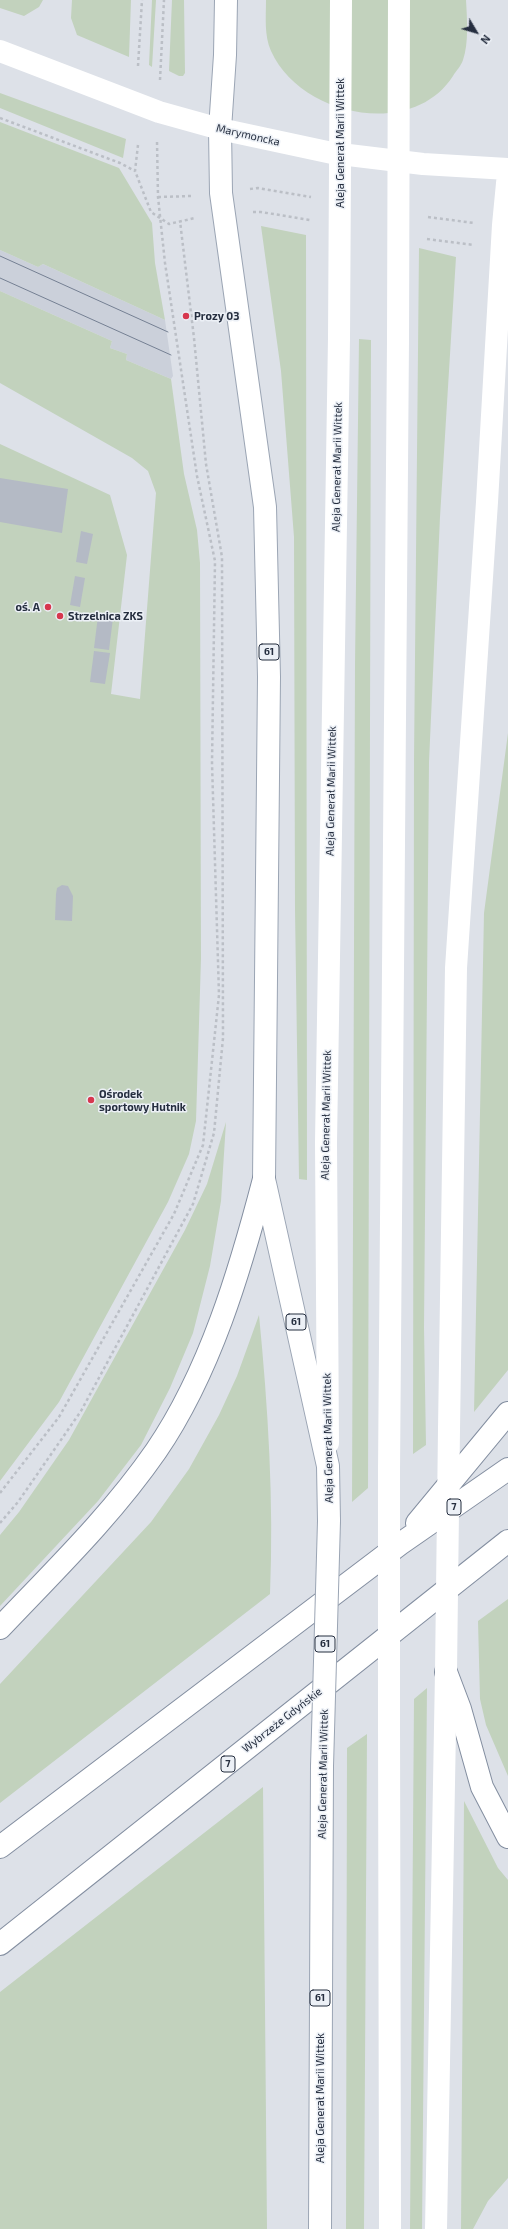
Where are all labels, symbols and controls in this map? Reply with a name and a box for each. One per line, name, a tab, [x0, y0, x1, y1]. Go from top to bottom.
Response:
north arrow	[456, 12, 496, 52]
text: N	[478, 33, 493, 47]
street label: Aleja Generał Marii Wittek	[333, 78, 347, 208]
street label: Marymoncka	[215, 121, 281, 149]
place label: Prozy 03	[194, 309, 239, 323]
marker: Prozy 03	[181, 311, 191, 321]
street label: Aleja Generał Marii Wittek	[329, 402, 345, 532]
place label: oś. A	[15, 600, 40, 614]
marker: oś. A	[43, 602, 53, 612]
place label: Strzelnica ZKS	[68, 609, 143, 623]
marker: Strzelnica ZKS	[55, 611, 65, 621]
road number: 61	[259, 644, 279, 660]
street label: Aleja Generał Marii Wittek	[323, 726, 339, 856]
street label: Aleja Generał Marii Wittek	[318, 1050, 334, 1180]
place label: Ośrodek sportowy Hutnik	[99, 1087, 186, 1113]
marker: Ośrodek sportowy Hutnik	[86, 1095, 96, 1105]
road number: 61	[286, 1314, 306, 1330]
street label: Aleja Generał Marii Wittek	[320, 1373, 336, 1503]
road number: 7	[447, 1499, 461, 1515]
road number: 61	[315, 1636, 335, 1652]
street label: Wybrzeże Gdyńskie	[239, 1685, 325, 1755]
street label: Aleja Generał Marii Wittek	[315, 1709, 331, 1839]
road number: 7	[221, 1756, 235, 1772]
road number: 61	[310, 1990, 330, 2006]
street label: Aleja Generał Marii Wittek	[313, 2033, 327, 2163]

